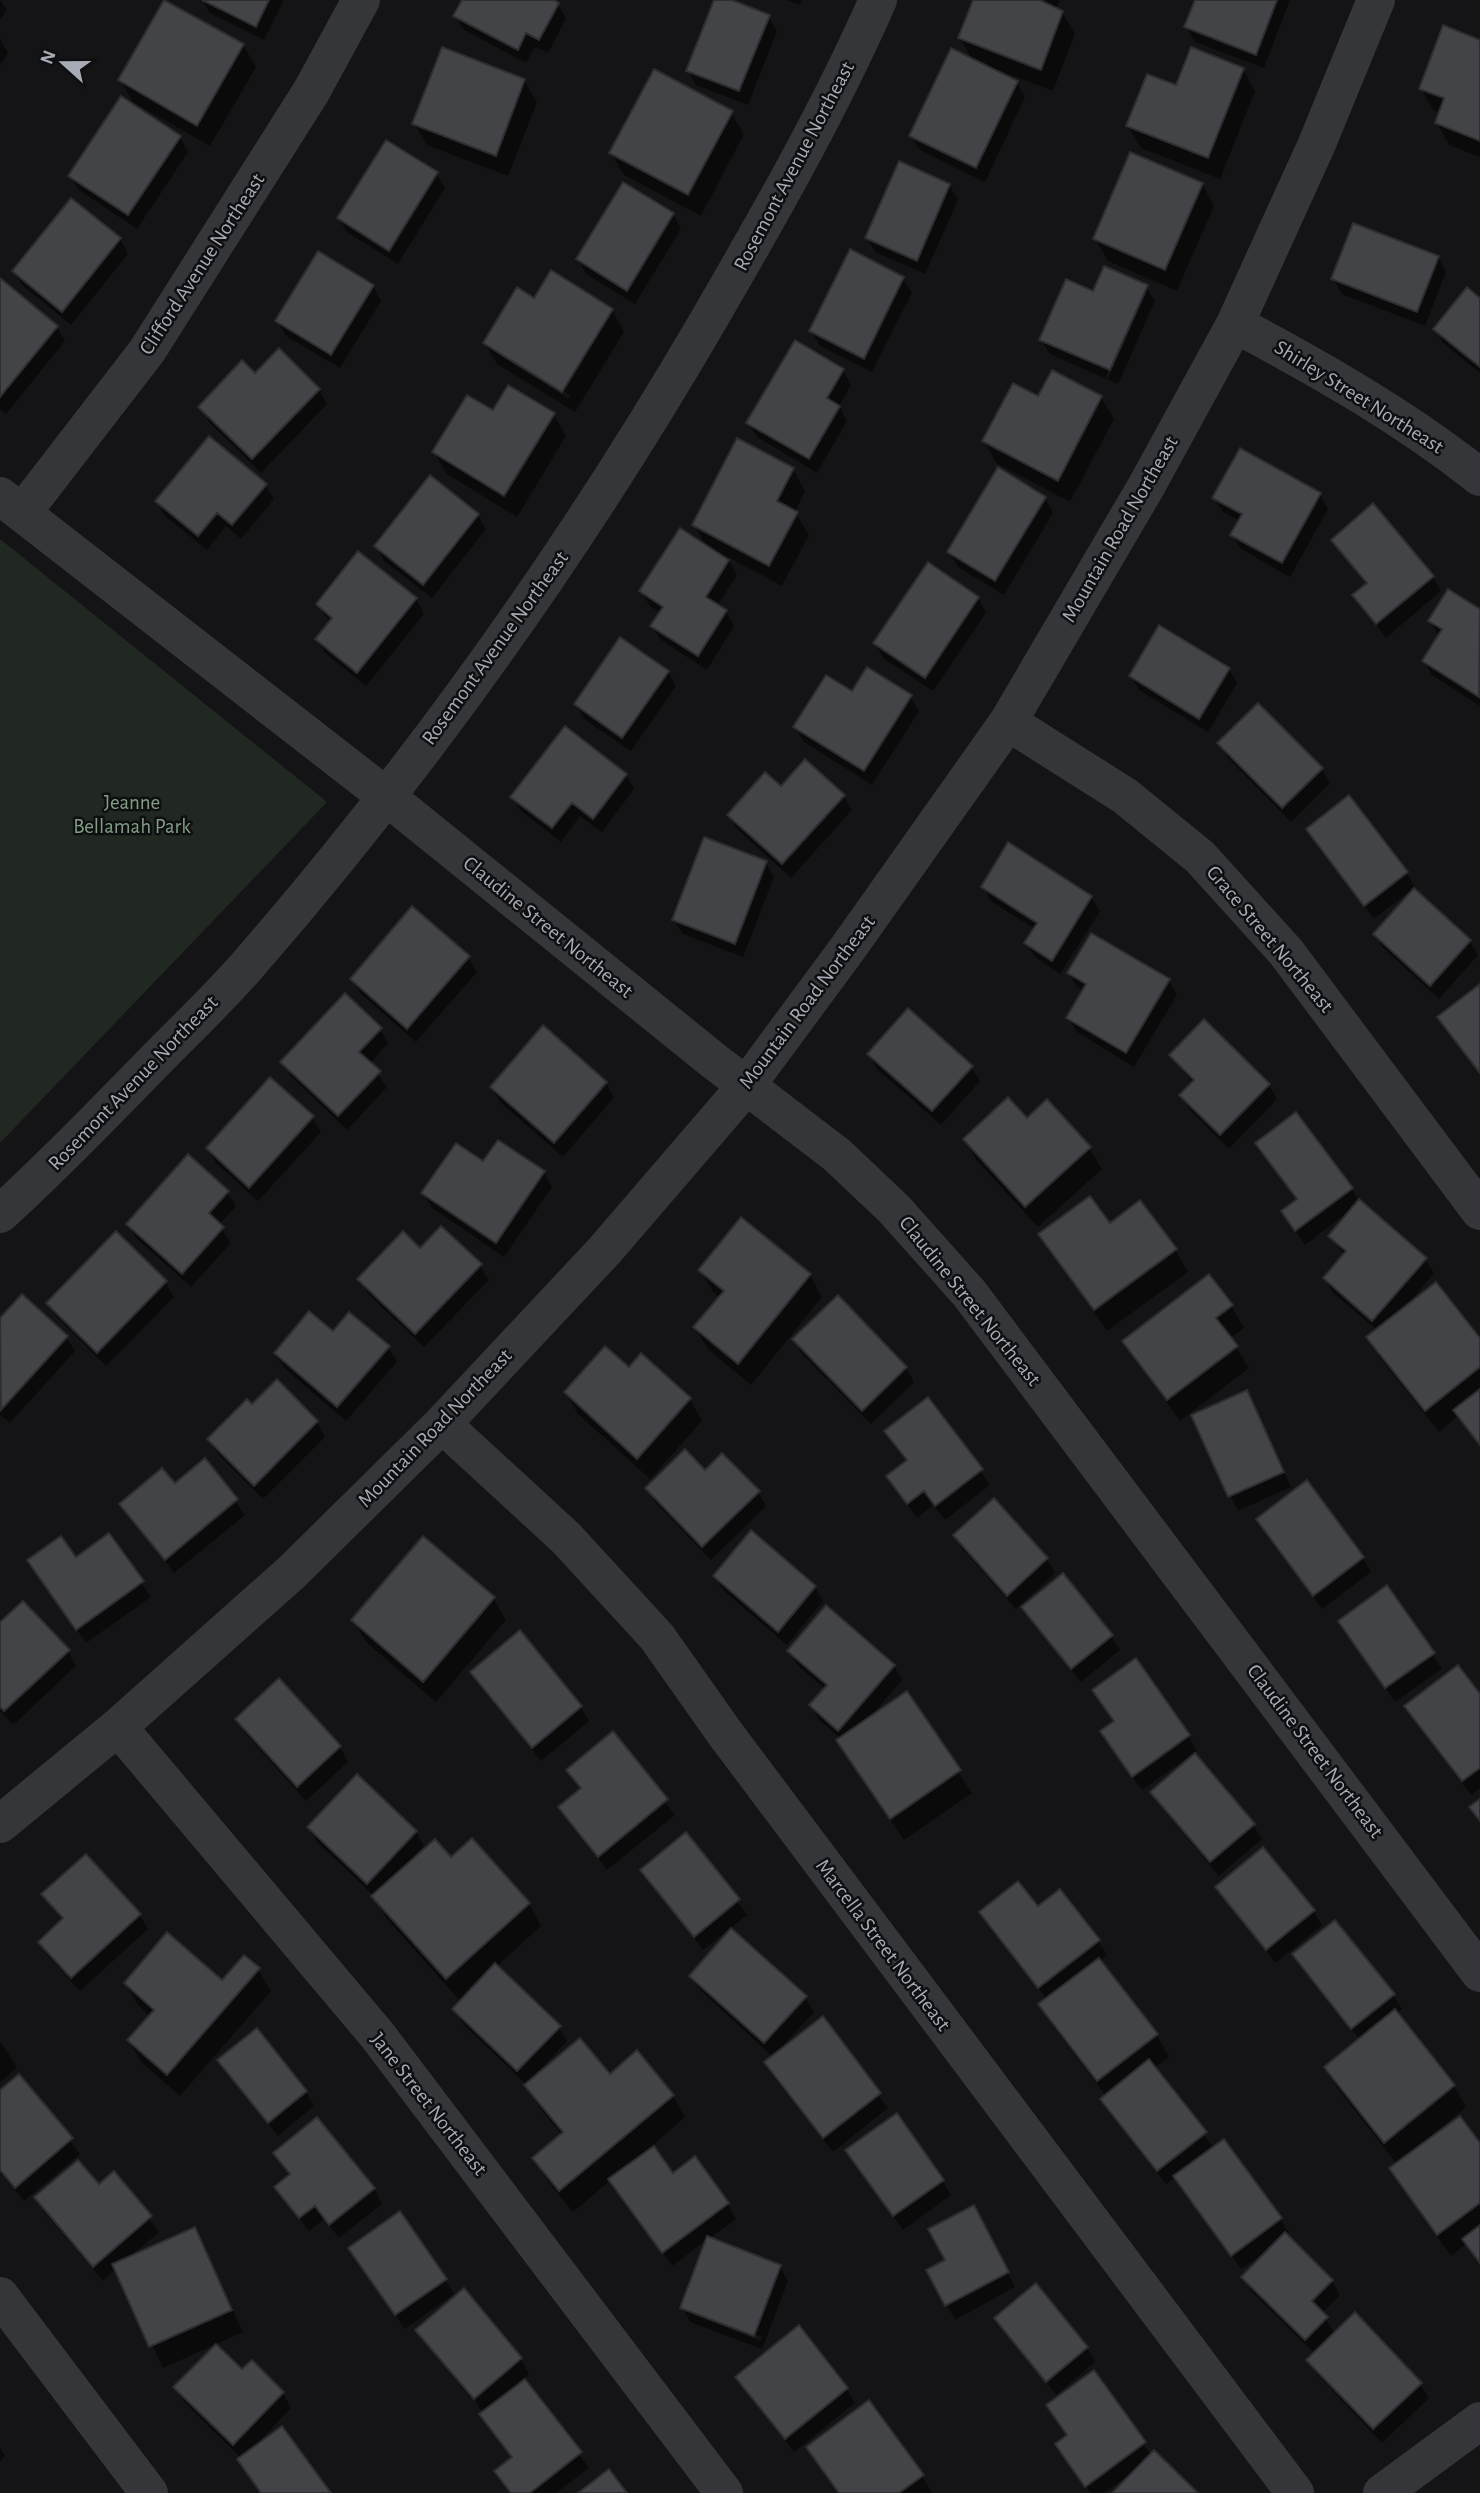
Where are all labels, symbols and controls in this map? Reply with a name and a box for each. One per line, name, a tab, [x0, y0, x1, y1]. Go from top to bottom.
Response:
north arrow	[28, 28, 98, 98]
text: N	[37, 48, 60, 67]
street label: Rosemont Avenue Northeast	[730, 58, 858, 274]
street label: Clifford Avenue Northeast	[136, 169, 269, 358]
street label: Shirley Street Northeast	[1271, 336, 1447, 458]
street label: Mountain Road Northeast	[1058, 432, 1182, 626]
street label: Rosemont Avenue Northeast	[418, 547, 572, 749]
park label: Jeanne Bellamah Park	[73, 792, 191, 837]
street label: Claudine Street Northeast	[459, 852, 637, 1002]
street label: Grace Street Northeast	[1203, 861, 1338, 1017]
street label: Mountain Road Northeast	[735, 911, 879, 1093]
street label: Rosemont Avenue Northeast	[44, 992, 222, 1174]
street label: Claudine Street Northeast	[895, 1212, 1045, 1390]
street label: Mountain Road Northeast	[354, 1345, 516, 1511]
street label: Claudine Street Northeast	[1243, 1660, 1387, 1842]
street label: Marcella Street Northeast	[812, 1855, 954, 2035]
street label: Jane Street Northeast	[367, 2029, 491, 2180]

